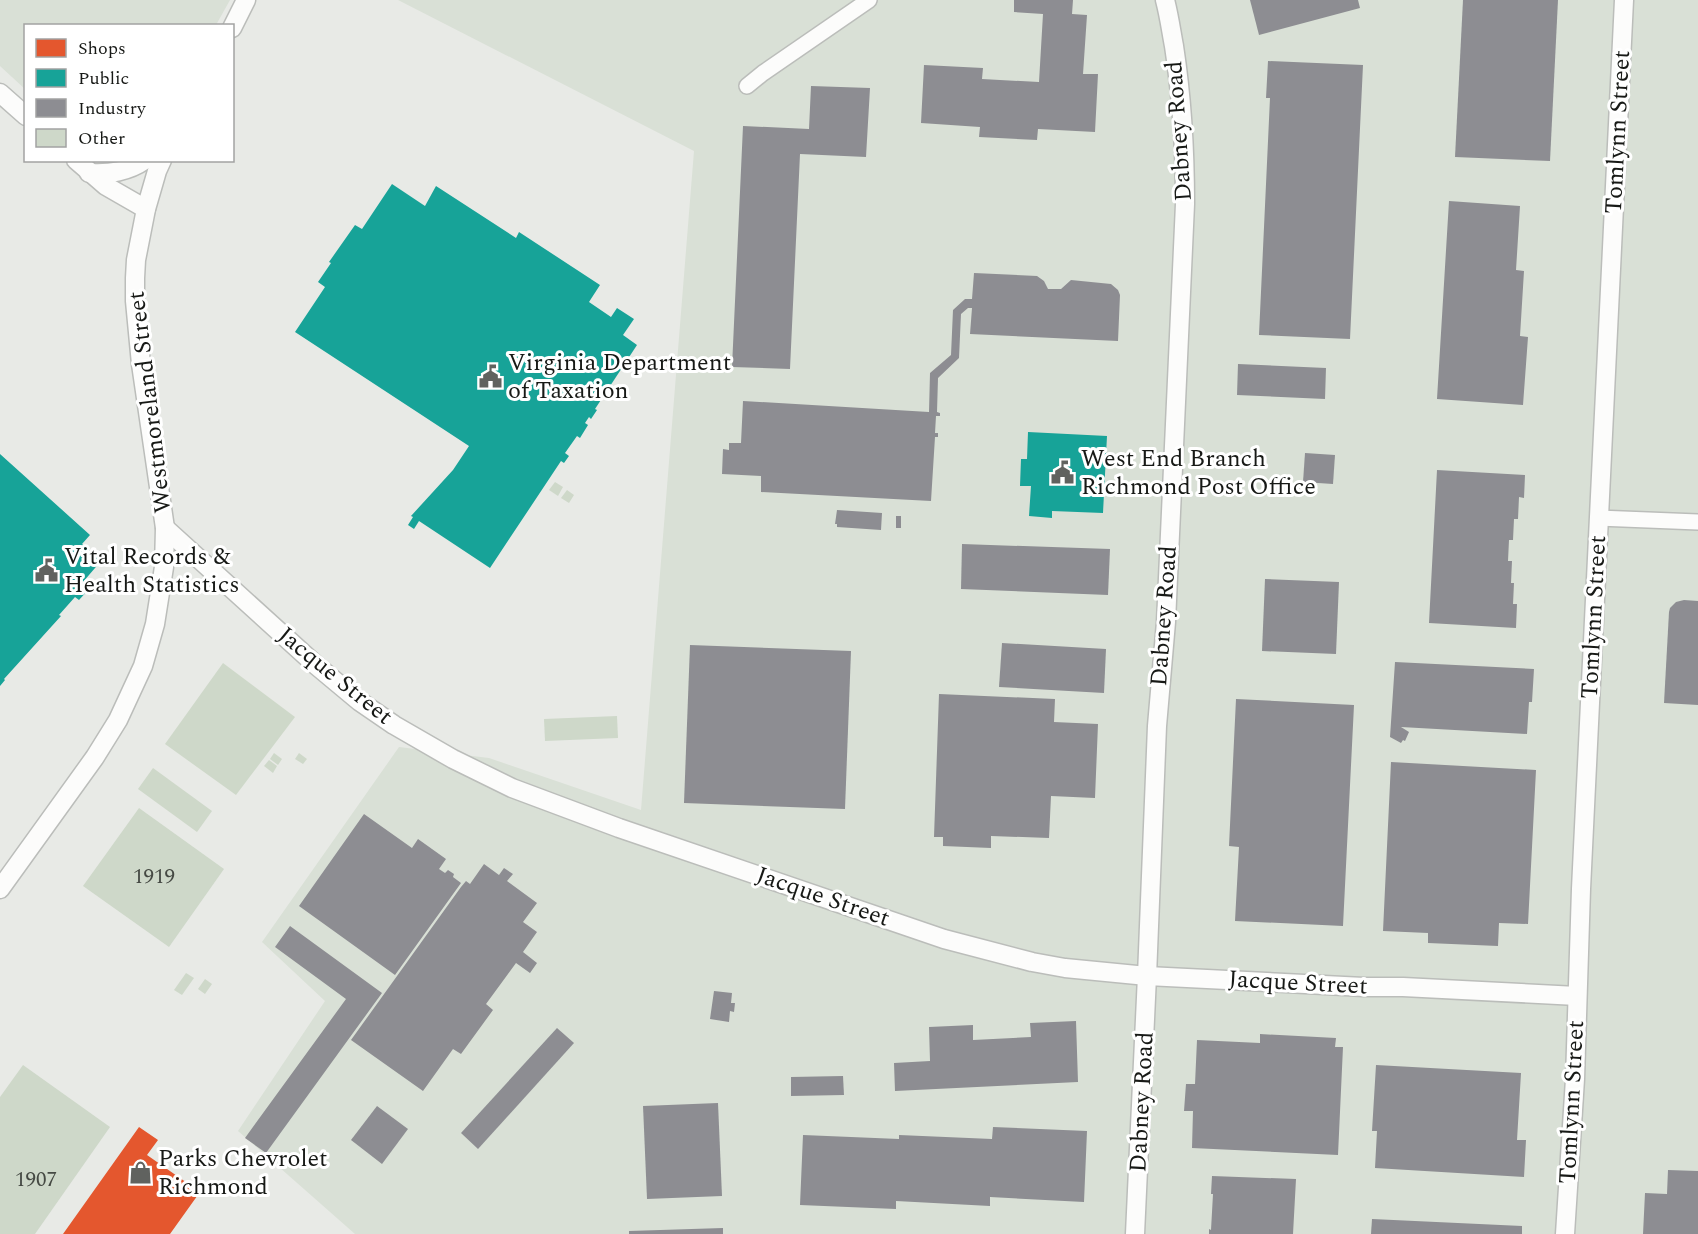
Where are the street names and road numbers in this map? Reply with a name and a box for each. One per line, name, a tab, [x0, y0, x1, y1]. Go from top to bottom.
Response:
street label: Tomlynn Street	[1596, 49, 1640, 215]
street label: Dabney Road	[1156, 59, 1202, 203]
street label: Westmoreland Street	[119, 289, 181, 515]
street label: Tomlynn Street	[1572, 534, 1616, 700]
street label: Dabney Road	[1141, 544, 1187, 688]
street label: Jacque Street	[270, 618, 400, 734]
street label: Jacque Street	[751, 857, 895, 937]
street label: Jacque Street	[1227, 961, 1369, 1005]
street label: Tomlynn Street	[1550, 1019, 1594, 1185]
street label: Dabney Road	[1120, 1031, 1164, 1173]

